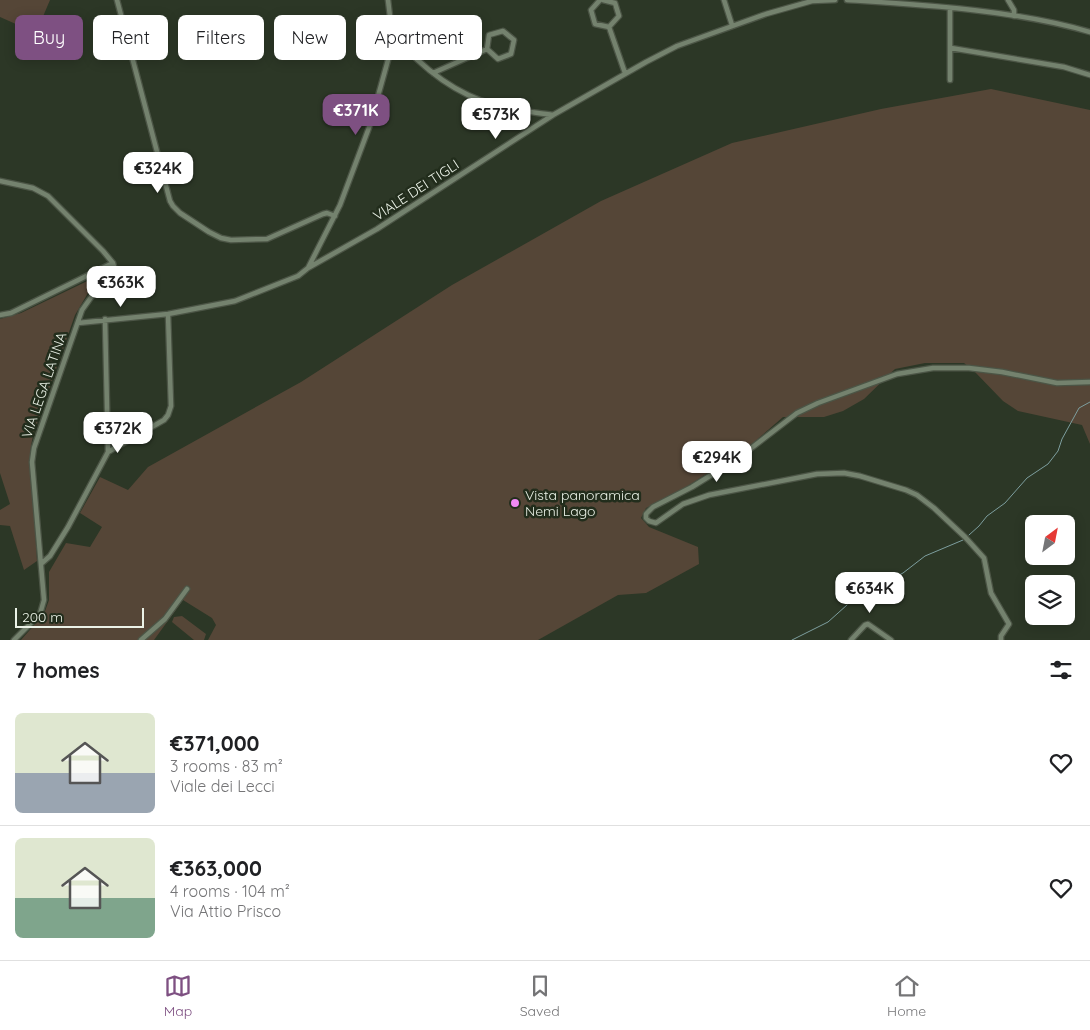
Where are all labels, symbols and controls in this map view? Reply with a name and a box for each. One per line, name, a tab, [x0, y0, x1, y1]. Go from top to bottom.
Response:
chip: Buy	[15, 15, 83, 60]
chip: Rent	[93, 15, 168, 60]
chip: Filters	[178, 15, 264, 60]
chip: New	[274, 15, 346, 60]
chip: Apartment	[356, 15, 482, 60]
pin: €371K	[321, 94, 391, 136]
pin: €573K	[461, 98, 531, 140]
text: €371K	[334, 100, 378, 120]
text: €573K	[472, 104, 520, 124]
pin: €324K	[123, 152, 193, 194]
street label: VIALE DEI TIGLI	[370, 155, 462, 225]
text: €324K	[134, 158, 182, 178]
pin: €363K	[86, 266, 156, 308]
text: €363K	[98, 272, 144, 292]
street label: VIA LEGA LATINA	[17, 330, 71, 440]
pin: €372K	[83, 412, 153, 454]
text: €372K	[95, 418, 142, 438]
pin: €294K	[682, 440, 752, 483]
text: €294K	[693, 447, 741, 467]
place label: Vista panoramica Nemi Lago	[525, 486, 640, 520]
marker: Vista panoramica Nemi Lago	[509, 497, 521, 509]
north arrow	[1025, 515, 1075, 565]
map controls	[1025, 515, 1075, 625]
pin: €634K	[835, 572, 905, 614]
button: layers	[1025, 575, 1075, 625]
text: €634K	[846, 578, 894, 598]
scale bar	[15, 605, 144, 628]
text: 200 m	[22, 608, 63, 626]
icon: filters	[1047, 656, 1075, 684]
text: 7 homes	[15, 657, 100, 683]
text: €371,000	[170, 730, 259, 756]
icon: home	[55, 733, 115, 793]
icon: heart	[1047, 749, 1075, 777]
text: 3 rooms · 83 m²	[170, 756, 283, 776]
text: Viale dei Lecci	[170, 776, 275, 796]
text: €363,000	[170, 855, 262, 881]
icon: home	[55, 858, 115, 918]
icon: heart	[1047, 874, 1075, 902]
text: 4 rooms · 104 m²	[170, 881, 290, 901]
text: Via Attio Prisco	[170, 901, 281, 921]
tab: Map	[164, 972, 192, 1020]
tab: Saved	[520, 972, 560, 1020]
tab: Home	[887, 972, 926, 1020]

